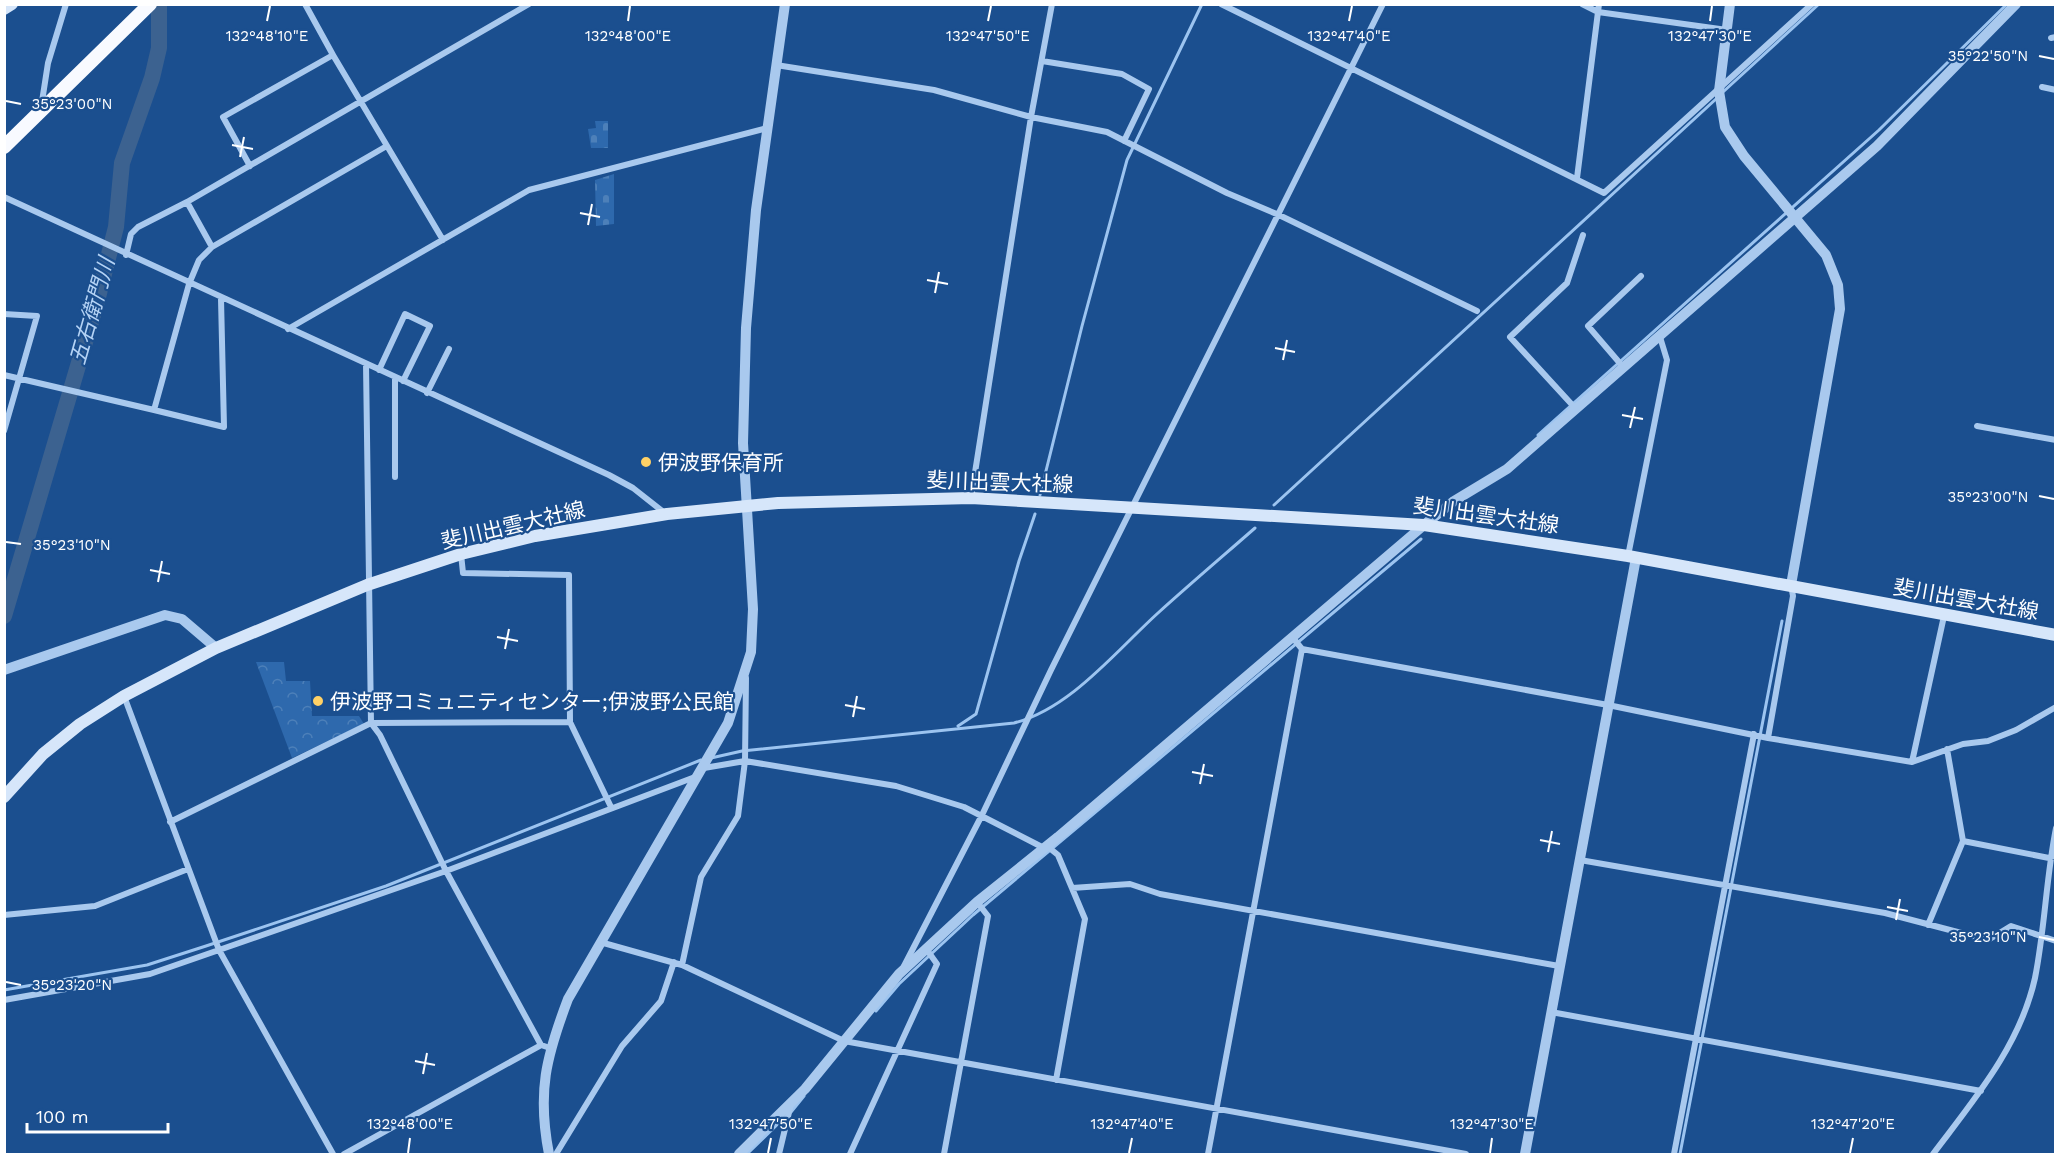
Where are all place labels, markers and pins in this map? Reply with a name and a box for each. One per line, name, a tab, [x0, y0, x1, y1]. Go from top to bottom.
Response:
place label: 伊波野保育所	[658, 450, 784, 475]
marker: 伊波野保育所	[639, 455, 653, 469]
place label: 伊波野コミュニティセンター;伊波野公民館	[330, 689, 734, 714]
marker: 伊波野コミュニティセンター;伊波野公民館	[311, 694, 325, 708]

